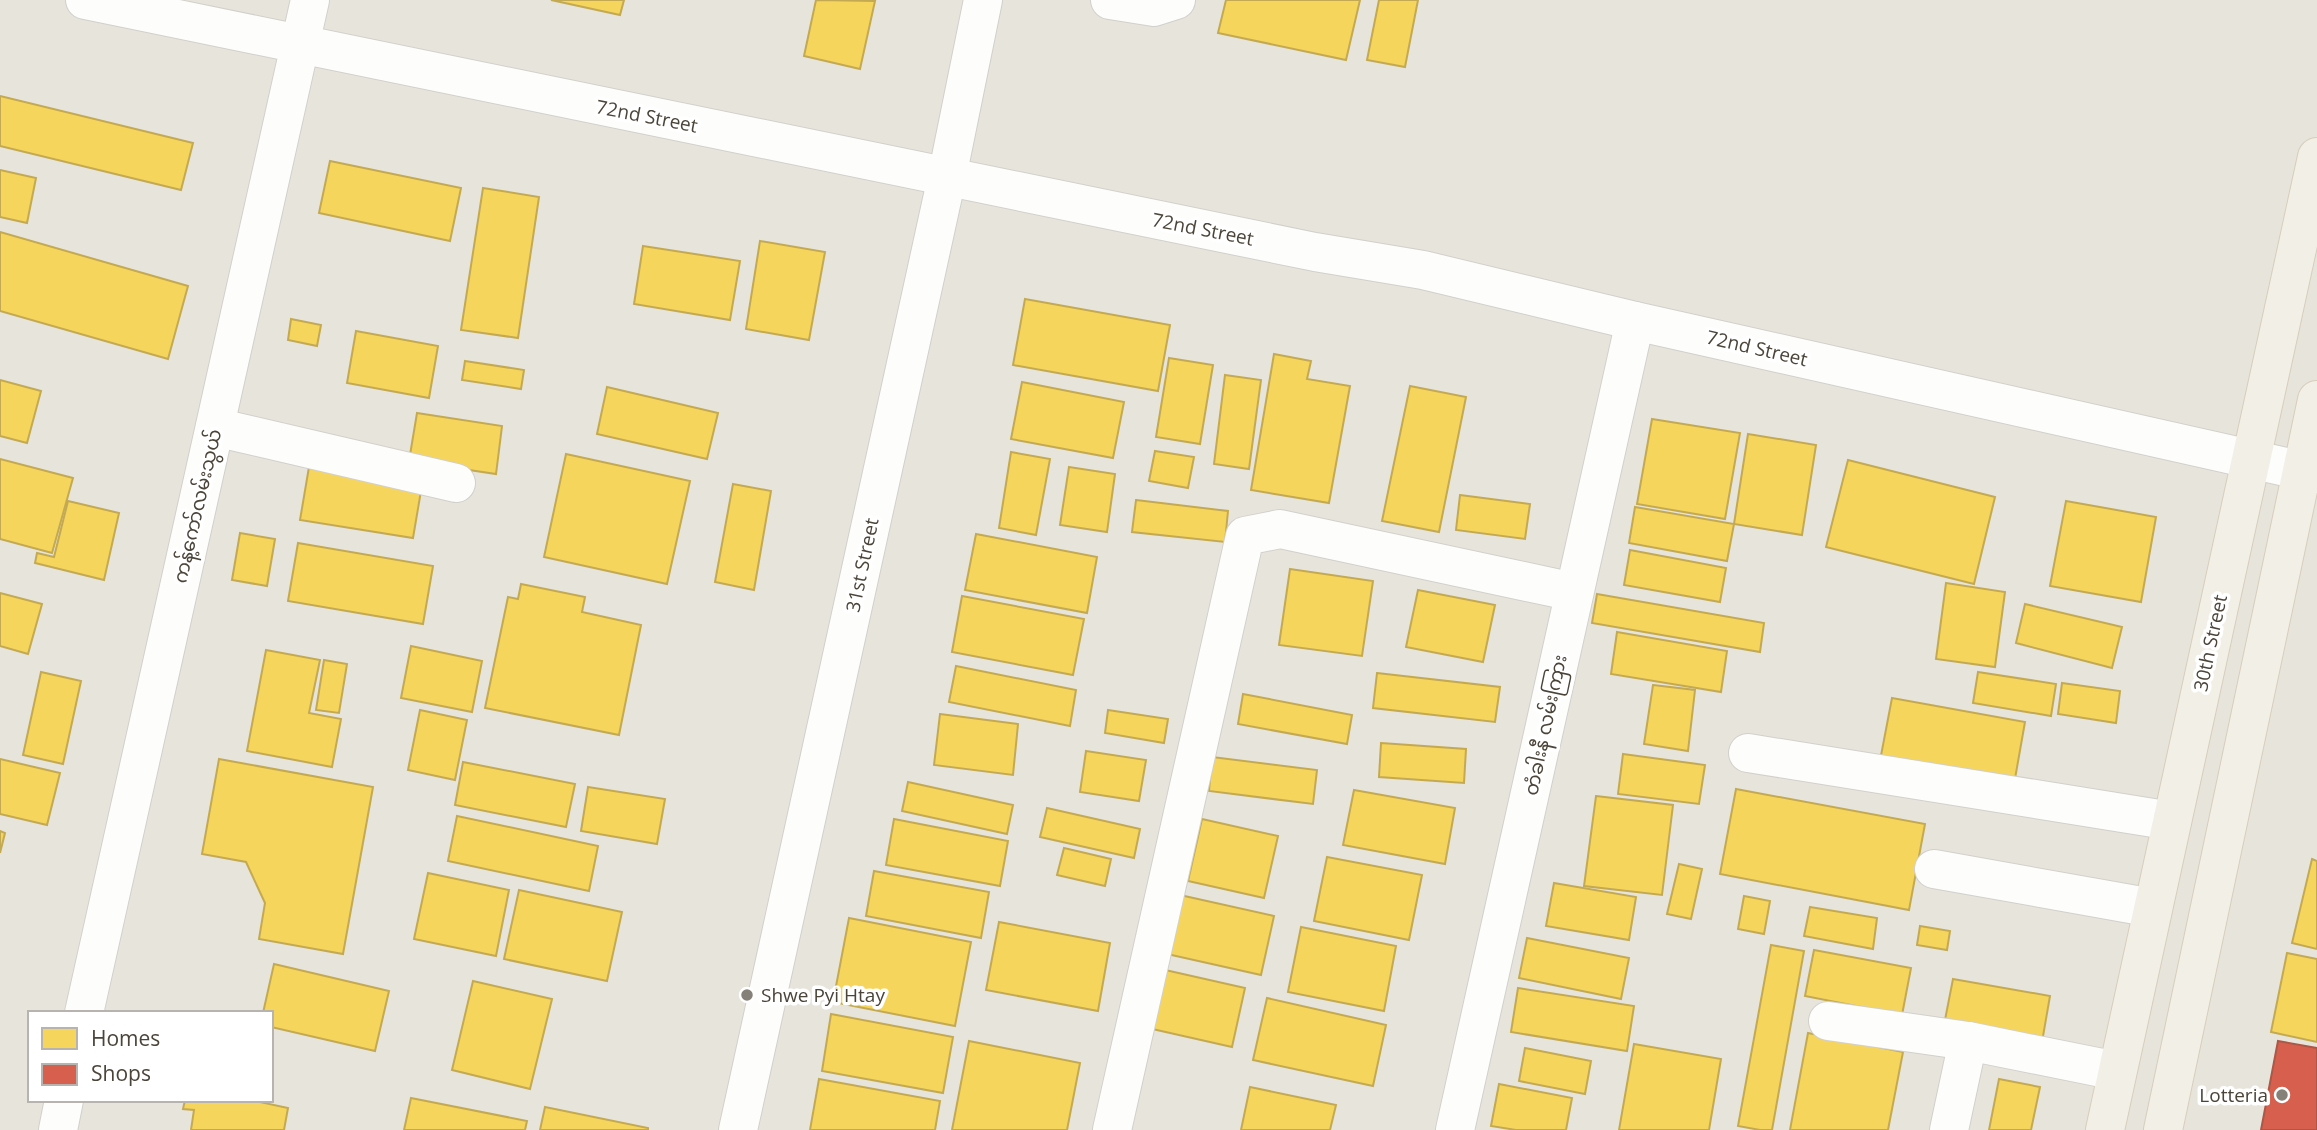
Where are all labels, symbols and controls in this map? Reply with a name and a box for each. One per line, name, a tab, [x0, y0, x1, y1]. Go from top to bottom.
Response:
street label: 72nd Street	[594, 93, 700, 139]
street label: 72nd Street	[1150, 206, 1256, 252]
street label: 72nd Street	[1704, 324, 1810, 372]
street label: ကန့်ကော်လမ်းသွယ်	[166, 426, 230, 586]
street label: 31st Street	[839, 515, 885, 614]
street label: 30th Street	[2187, 592, 2233, 694]
street label: တံခါးနီ လမ်းကြား	[1516, 652, 1576, 798]
place label: Shwe Pyi Htay	[761, 982, 885, 1008]
marker: Shwe Pyi Htay	[739, 987, 755, 1003]
legend	[28, 1011, 273, 1102]
text: Homes	[91, 1024, 160, 1052]
text: Shops	[91, 1059, 151, 1087]
place label: Lotteria	[2199, 1082, 2268, 1108]
marker: Lotteria	[2274, 1087, 2290, 1103]

